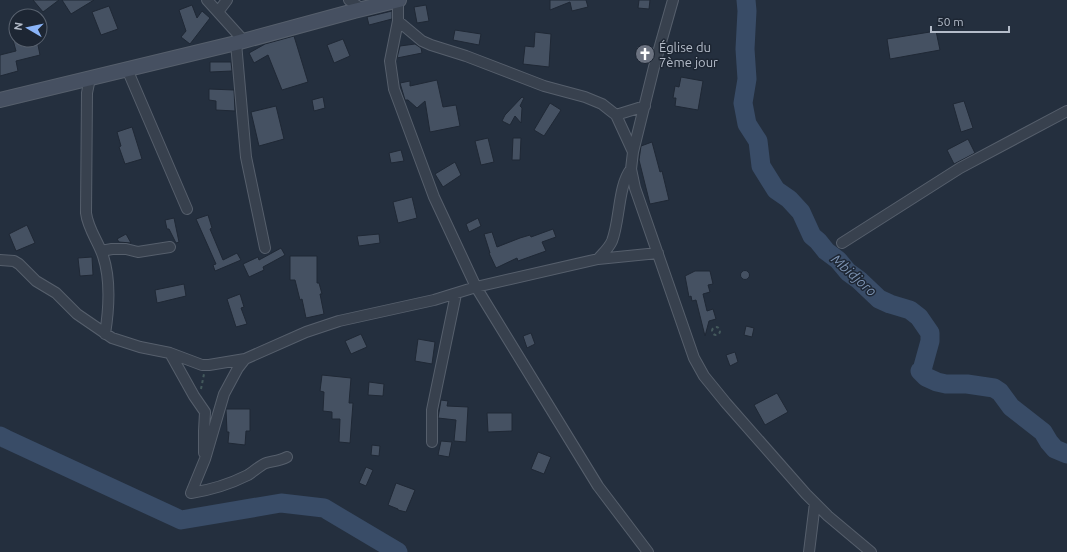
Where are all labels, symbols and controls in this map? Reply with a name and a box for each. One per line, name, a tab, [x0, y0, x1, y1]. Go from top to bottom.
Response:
north arrow	[8, 8, 48, 48]
scale bar	[931, 8, 1009, 34]
text: 50 m	[937, 15, 964, 28]
text: N	[12, 21, 25, 31]
place label: Église du 7ème jour	[659, 39, 718, 69]
church icon: Église du 7ème jour	[634, 43, 656, 65]
water label: Mbidjoro	[828, 251, 880, 300]

